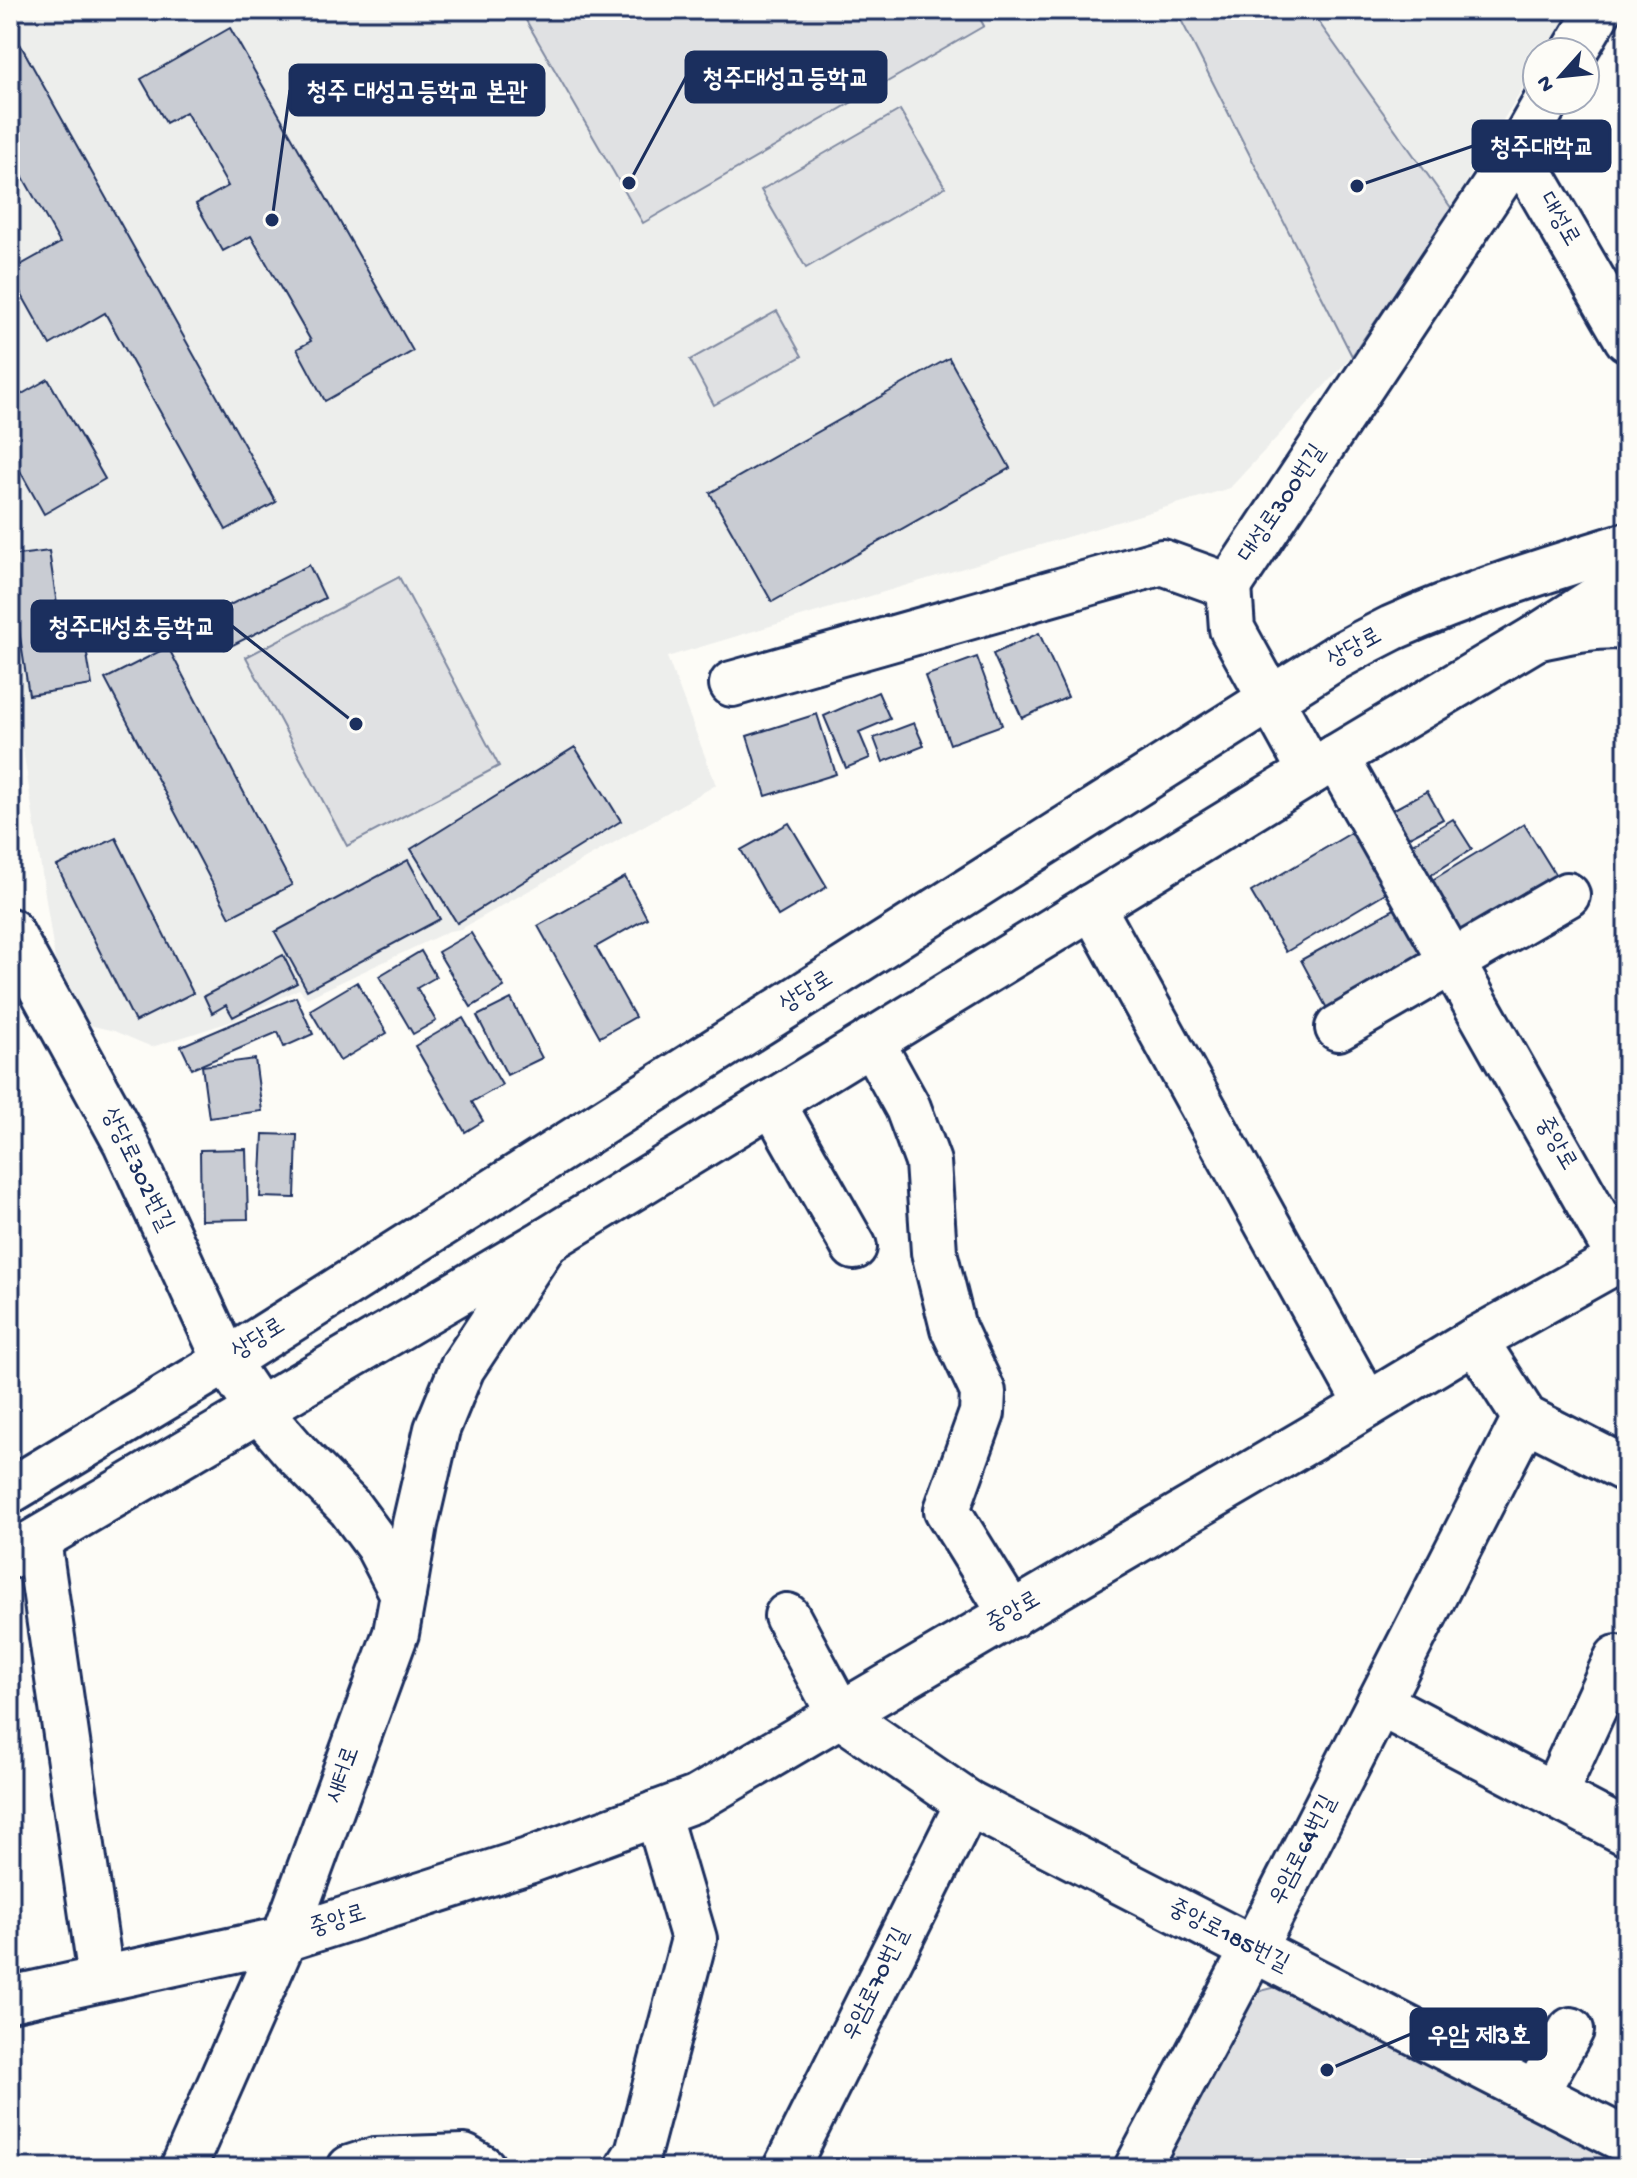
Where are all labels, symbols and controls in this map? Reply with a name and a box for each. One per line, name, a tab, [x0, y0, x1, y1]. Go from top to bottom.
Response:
north arrow	[1521, 36, 1601, 116]
callout: 청주대성고등학교	[686, 52, 886, 102]
callout: 청주 대성고등학교 본관	[290, 65, 544, 115]
text: 청주대성고등학교	[702, 66, 870, 97]
text: N	[1532, 71, 1562, 96]
text: 청주 대성고등학교 본관	[306, 79, 528, 110]
callout: 청주대학교	[1473, 121, 1610, 171]
text: 청주대학교	[1490, 135, 1594, 166]
street label: 대성로	[1531, 188, 1585, 252]
street label: 대성로300번길	[1233, 439, 1333, 569]
callout: 청주대성초등학교	[32, 601, 232, 651]
text: 청주대성초등학교	[48, 615, 216, 646]
street label: 상당로	[1323, 622, 1387, 676]
street label: 상당로	[775, 965, 839, 1021]
street label: 상당로302번길	[94, 1103, 178, 1237]
street label: 중앙로	[1528, 1112, 1582, 1176]
street label: 상당로	[227, 1312, 291, 1368]
street label: 중앙로	[982, 1586, 1046, 1640]
street label: 새터로	[320, 1743, 368, 1807]
street label: 우암로64번길	[1264, 1791, 1344, 1911]
street label: 중앙로185번길	[1163, 1894, 1293, 1980]
street label: 중앙로	[306, 1900, 370, 1944]
street label: 우암로70번길	[837, 1924, 917, 2046]
callout: 우암 제3호	[1411, 2009, 1546, 2059]
text: 우암 제3호	[1427, 2023, 1531, 2054]

